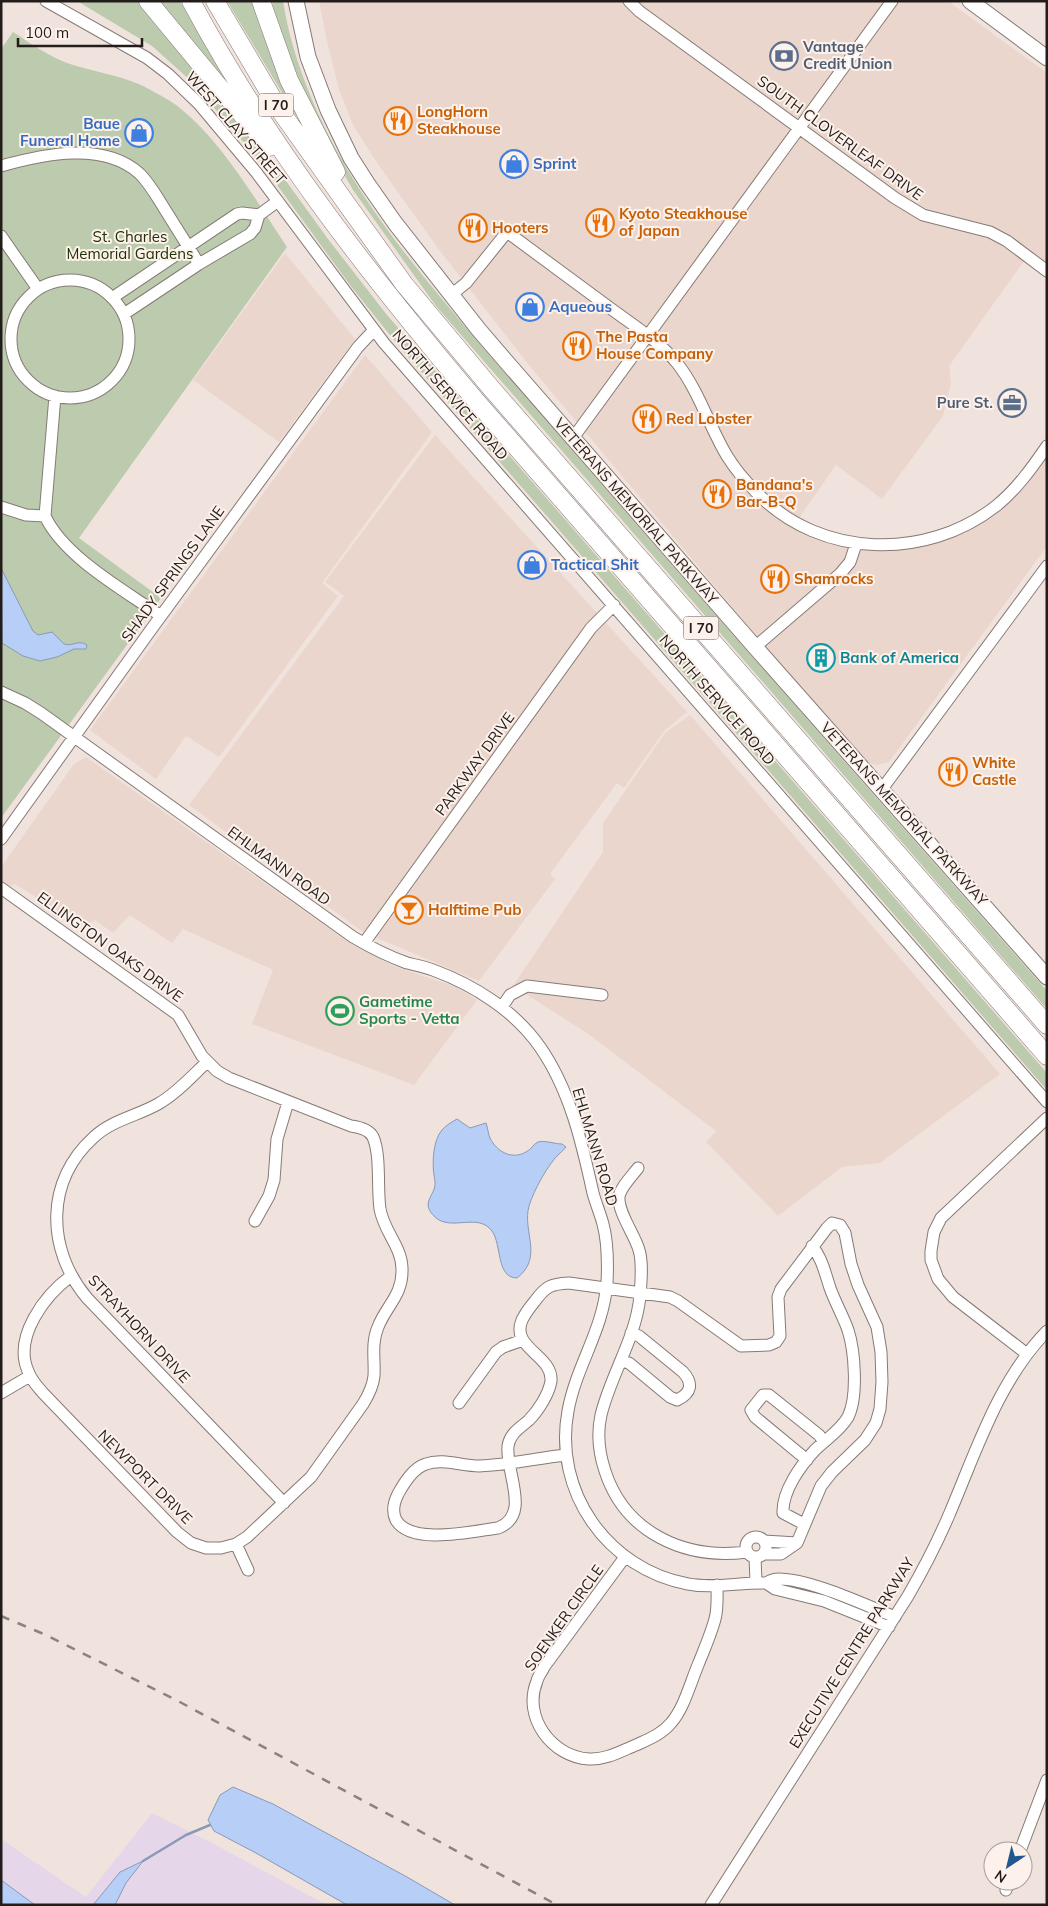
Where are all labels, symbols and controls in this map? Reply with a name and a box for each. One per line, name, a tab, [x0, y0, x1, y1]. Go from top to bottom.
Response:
scale bar	[18, 15, 141, 47]
text: 100 m	[25, 23, 69, 42]
place label: Vantage Credit Union	[802, 37, 892, 73]
bank icon: Vantage Credit Union	[769, 41, 799, 71]
street label: WEST CLAY STREET	[182, 67, 291, 188]
street label: SOUTH CLOVERLEAF DRIVE	[754, 71, 927, 204]
road number: I 70	[258, 94, 294, 116]
place label: LongHorn Steakhouse	[417, 102, 501, 138]
restaurant icon: LongHorn Steakhouse	[383, 106, 413, 136]
place label: Baue Funeral Home	[20, 114, 120, 150]
shop icon: Baue Funeral Home	[124, 118, 154, 148]
shop icon: Sprint	[499, 149, 529, 179]
place label: Sprint	[533, 154, 577, 173]
place label: Kyoto Steakhouse of Japan	[619, 204, 748, 240]
restaurant icon: Kyoto Steakhouse of Japan	[585, 208, 615, 238]
restaurant icon: Hooters	[458, 213, 488, 243]
place label: Hooters	[492, 218, 548, 237]
park label: St. Charles Memorial Gardens	[67, 227, 193, 263]
shop icon: Aqueous	[515, 292, 545, 322]
place label: Aqueous	[549, 297, 612, 316]
street label: NORTH SERVICE ROAD	[388, 325, 512, 464]
place label: The Pasta House Company	[596, 327, 714, 363]
restaurant icon: The Pasta House Company	[562, 331, 592, 361]
office icon: Pure St.	[997, 388, 1027, 418]
place label: Pure St.	[937, 393, 993, 412]
restaurant icon: Red Lobster	[632, 404, 662, 434]
place label: Red Lobster	[666, 409, 752, 428]
street label: VETERANS MEMORIAL PARKWAY	[550, 414, 723, 608]
place label: Bandana's Bar-B-Q	[736, 475, 813, 511]
restaurant icon: Bandana's Bar-B-Q	[702, 479, 732, 509]
street label: SHADY SPRINGS LANE	[117, 502, 228, 645]
shop icon: Tactical Shit	[517, 550, 547, 580]
place label: Tactical Shit	[551, 555, 639, 574]
restaurant icon: Shamrocks	[760, 564, 790, 594]
place label: Shamrocks	[794, 569, 873, 588]
road number: I 70	[684, 616, 718, 640]
street label: NORTH SERVICE ROAD	[655, 630, 779, 769]
building icon: Bank of America	[806, 643, 836, 673]
place label: Bank of America	[840, 648, 959, 667]
street label: PARKWAY DRIVE	[431, 708, 519, 819]
street label: VETERANS MEMORIAL PARKWAY	[817, 718, 993, 910]
place label: White Castle	[972, 753, 1017, 789]
restaurant icon: White Castle	[938, 757, 968, 787]
street label: EHLMANN ROAD	[224, 822, 334, 909]
street label: ELLINGTON OAKS DRIVE	[34, 887, 187, 1006]
bar icon: Halftime Pub	[394, 895, 424, 925]
place label: Halftime Pub	[428, 900, 521, 919]
place label: Gametime Sports - Vetta	[359, 992, 459, 1028]
sports icon: Gametime Sports - Vetta	[325, 996, 355, 1026]
street label: EHLMANN ROAD	[568, 1085, 622, 1208]
street label: STRAYHORN DRIVE	[84, 1271, 195, 1387]
street label: NEWPORT DRIVE	[94, 1426, 197, 1528]
street label: EXECUTIVE CENTRE PARKWAY	[785, 1553, 919, 1752]
street label: SOENKER CIRCLE	[520, 1561, 607, 1674]
north arrow	[983, 1841, 1033, 1891]
text: N	[991, 1866, 1010, 1887]

